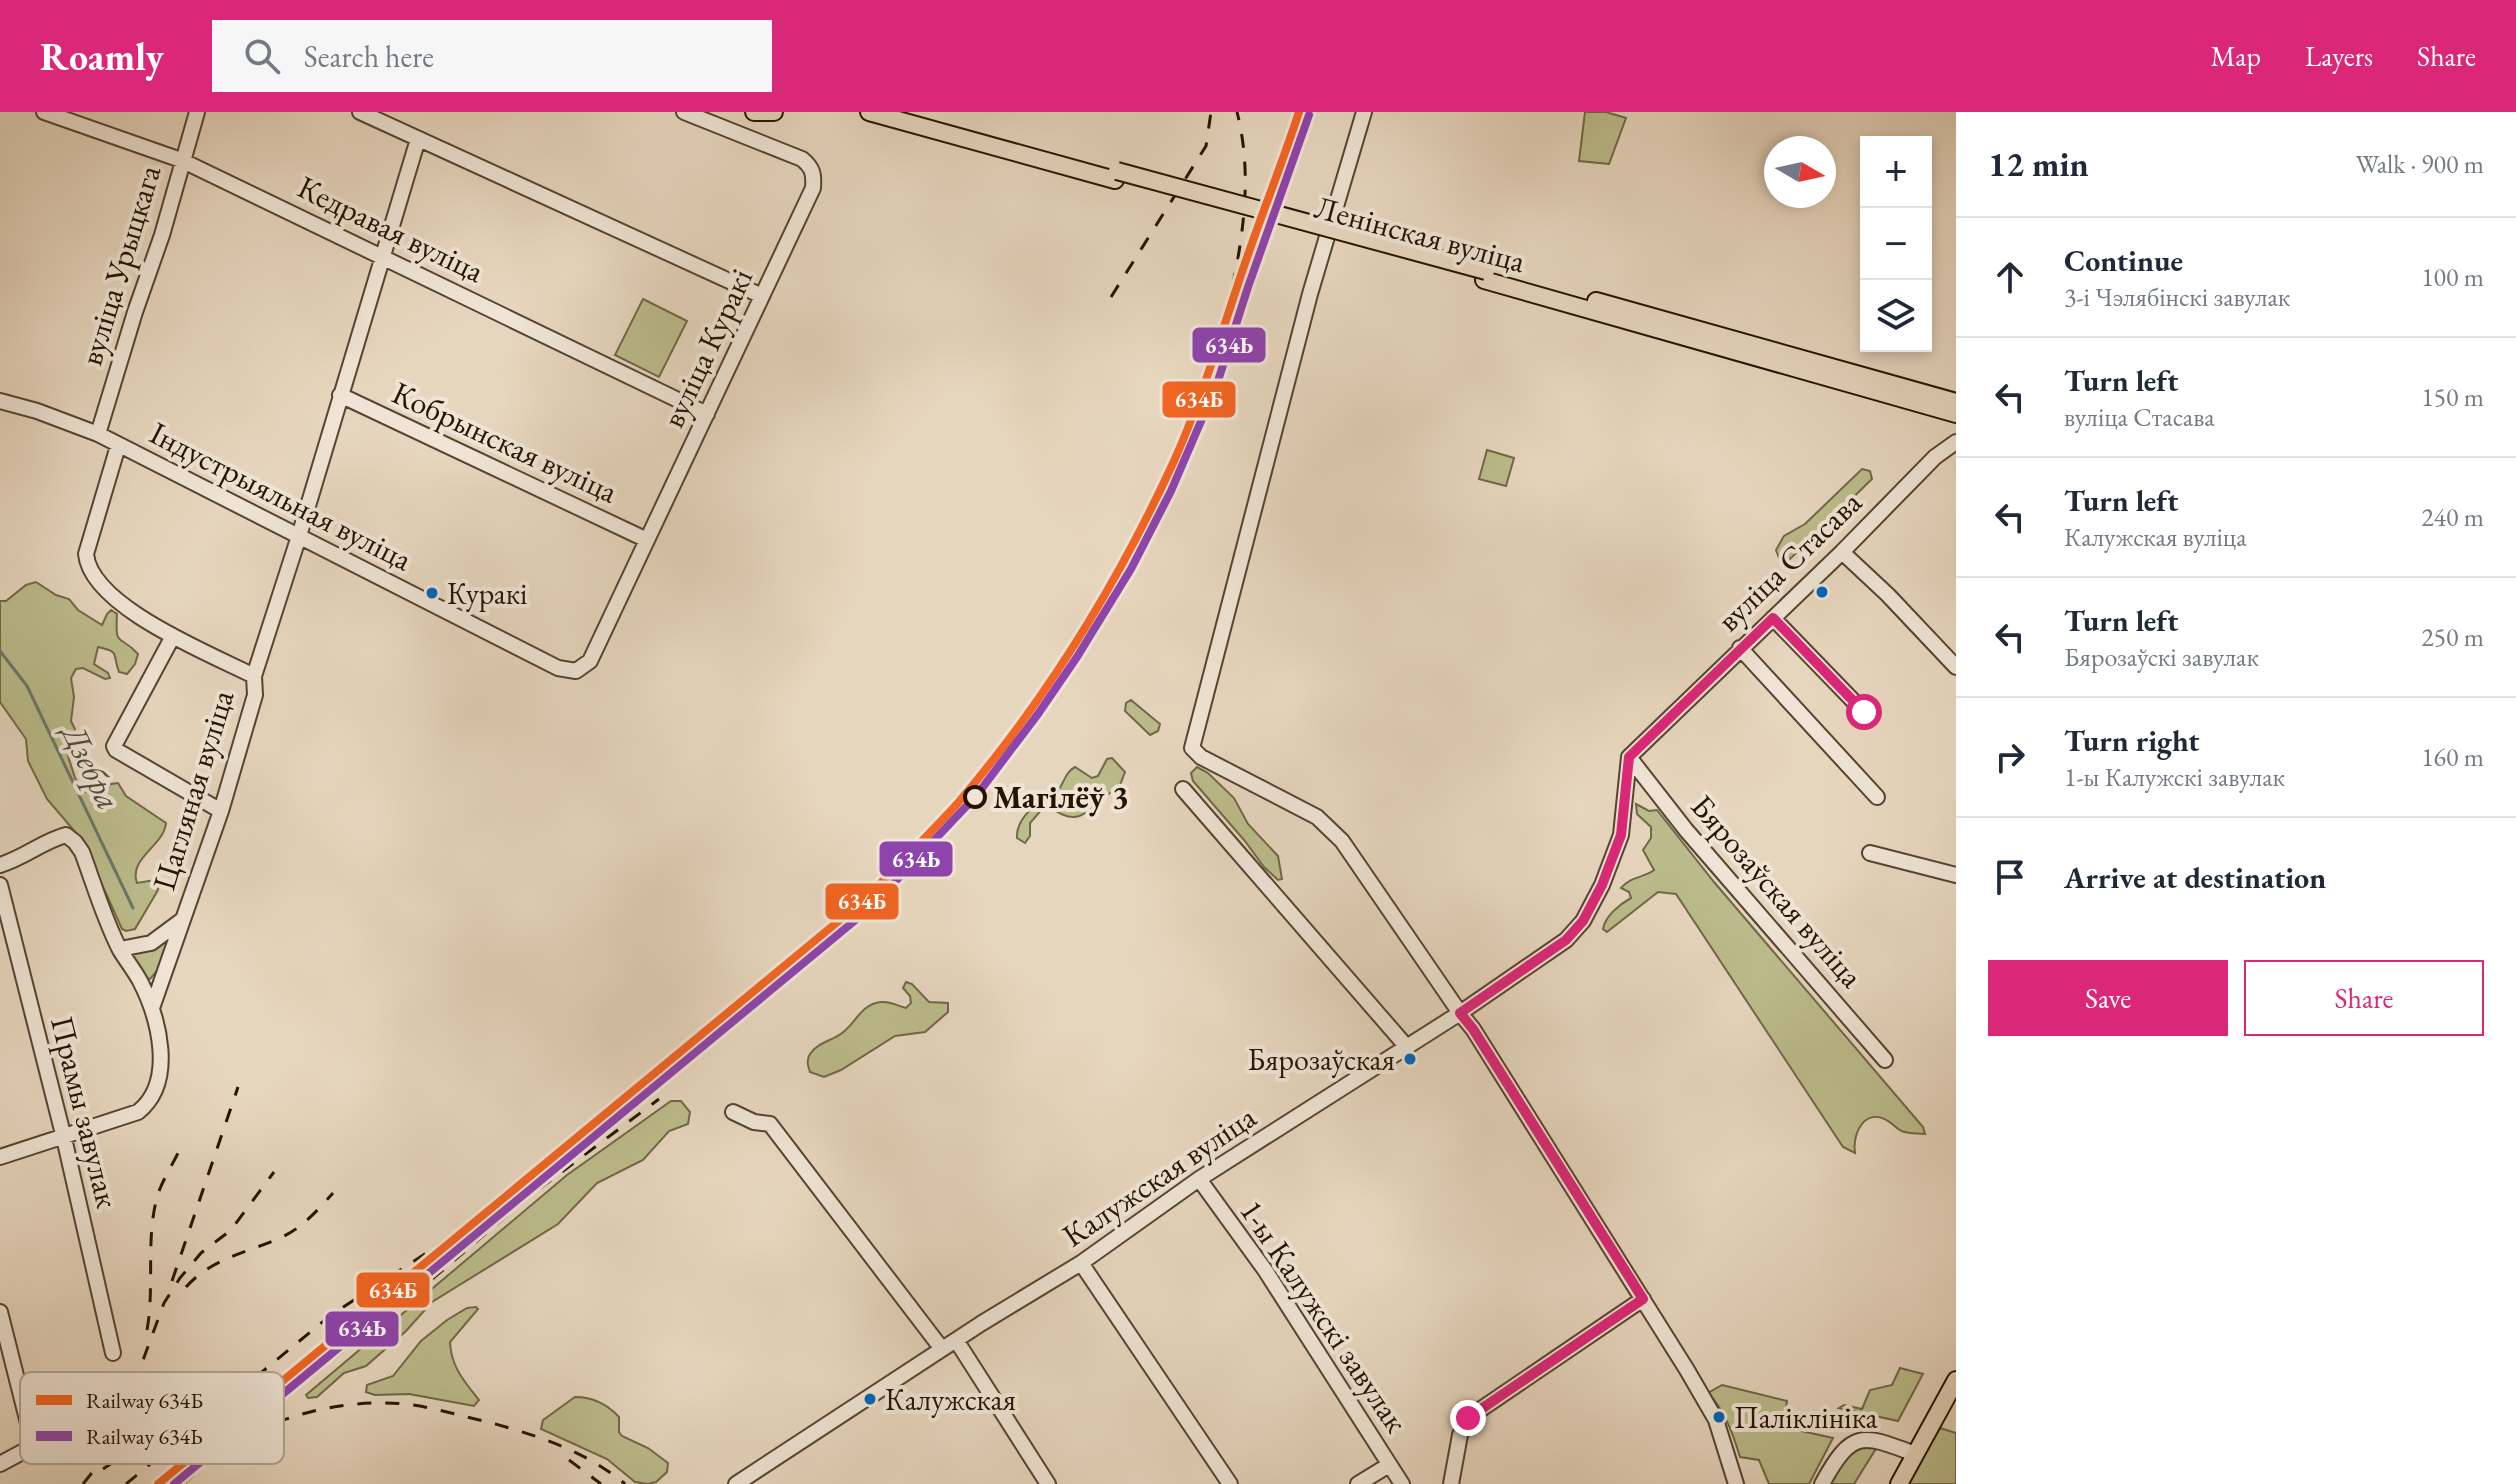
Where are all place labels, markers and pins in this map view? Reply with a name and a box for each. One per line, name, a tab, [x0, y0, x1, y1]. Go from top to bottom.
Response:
place label: Куракі	[447, 574, 527, 613]
unlabelled marker	[1814, 584, 1830, 600]
marker: Куракі	[424, 585, 440, 601]
place label: Магілёў 3	[993, 776, 1129, 818]
marker: Магілёў 3	[964, 786, 986, 808]
place label: Бярозаўская	[1247, 1040, 1395, 1079]
marker: Бярозаўская	[1402, 1051, 1418, 1067]
place label: Калужская	[885, 1380, 1016, 1419]
marker: Калужская	[862, 1391, 878, 1407]
place label: Паліклініка	[1734, 1398, 1878, 1437]
marker: Паліклініка	[1711, 1409, 1727, 1425]

